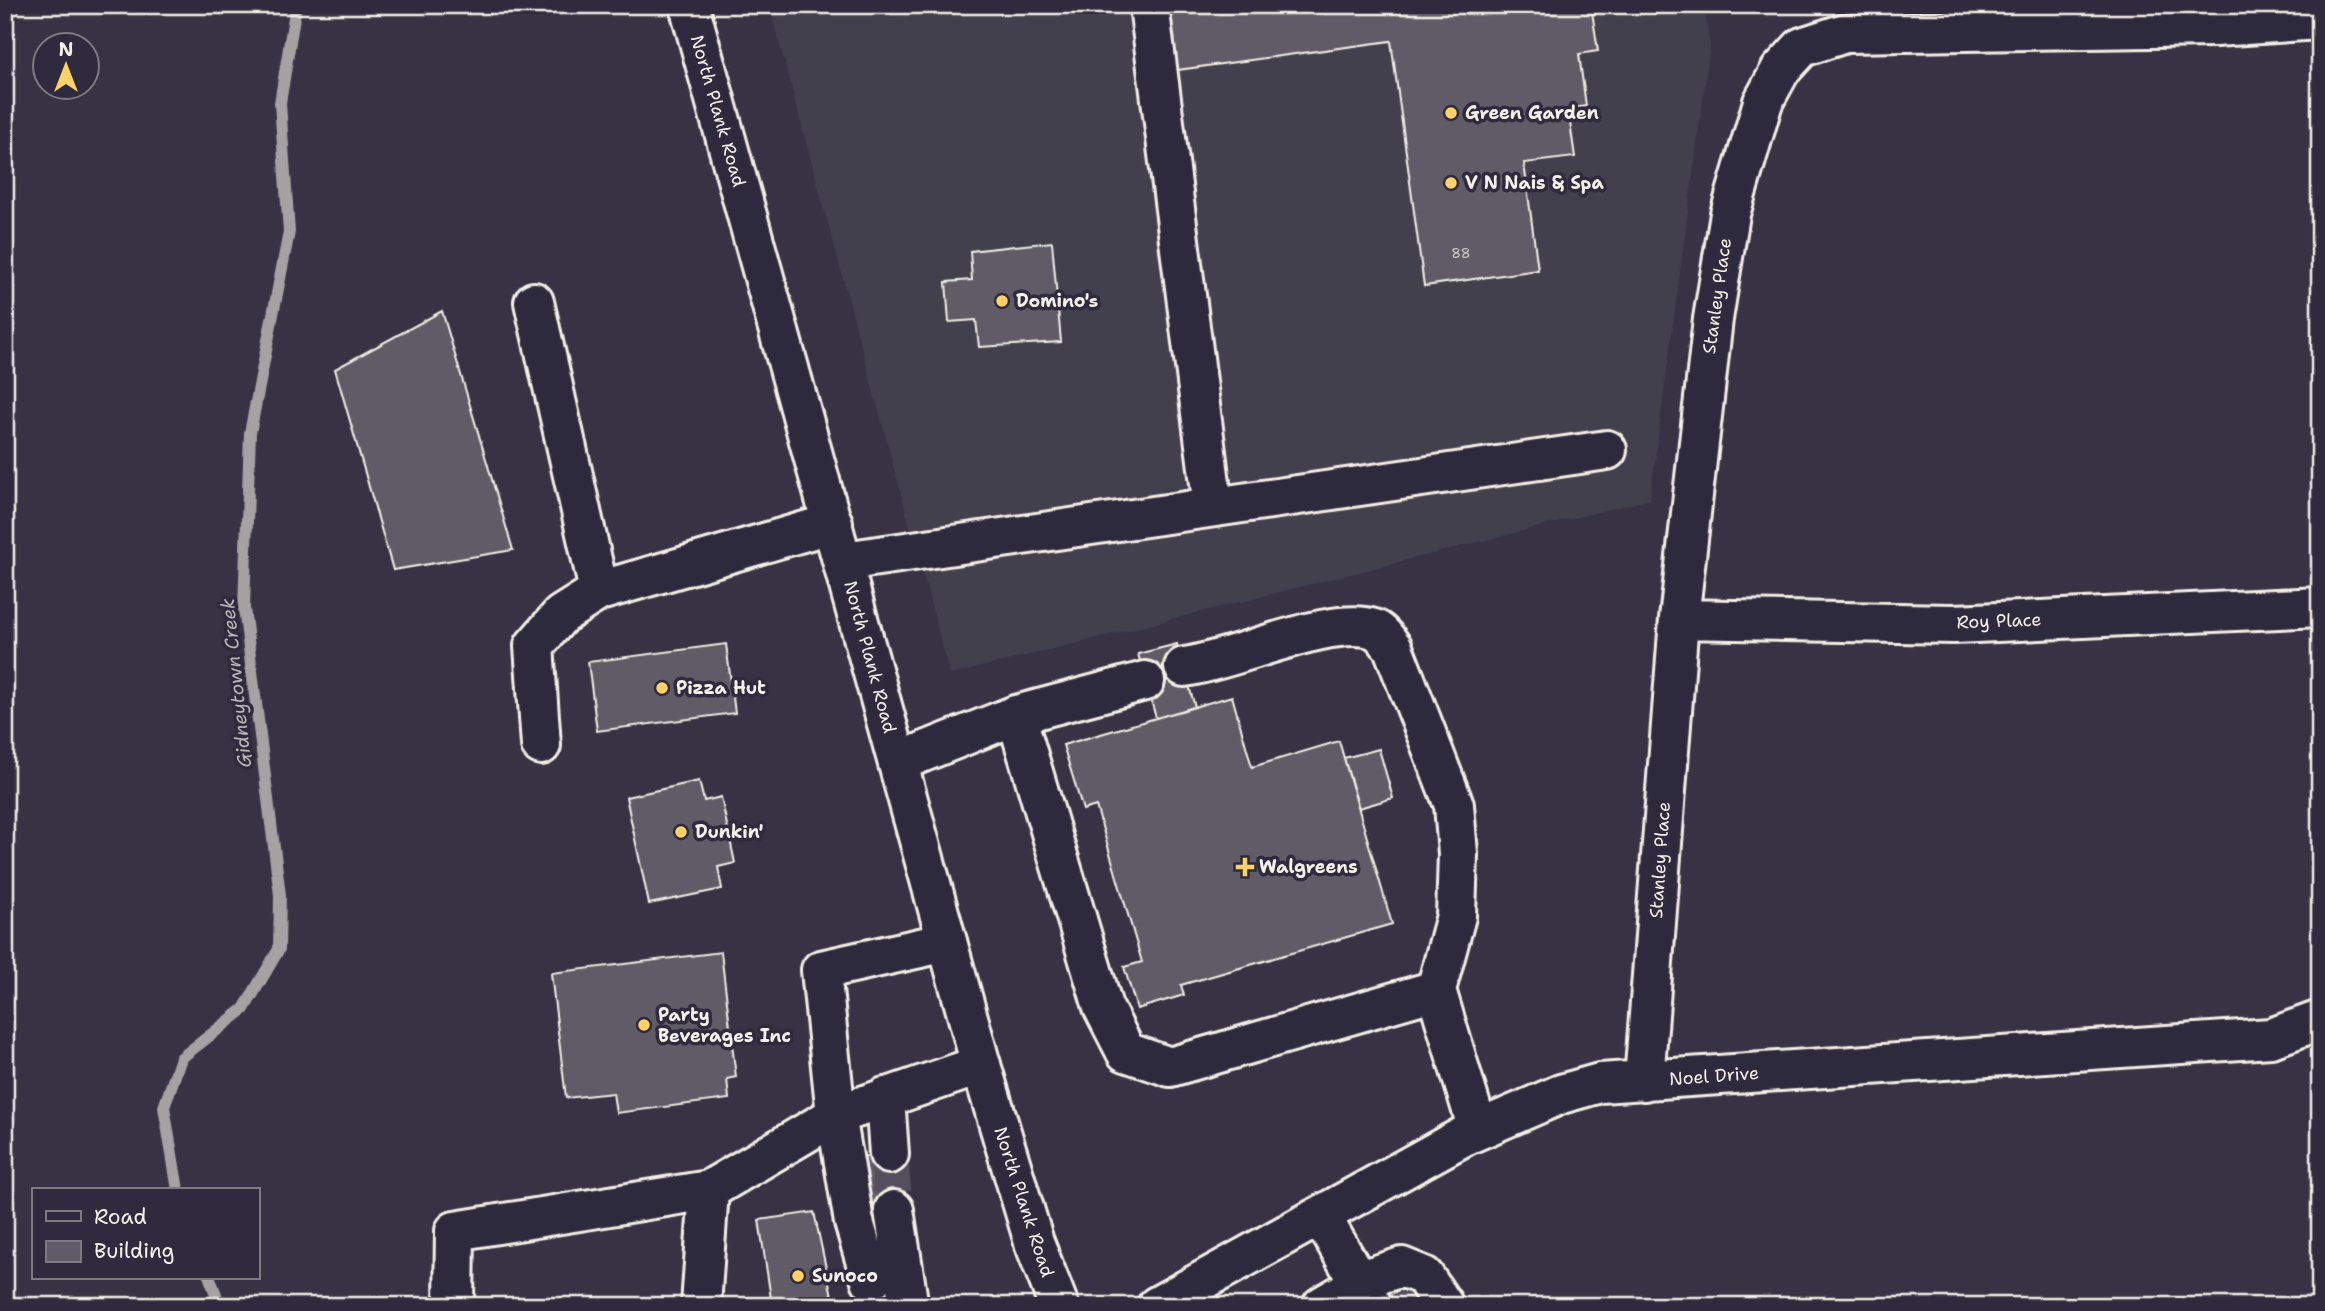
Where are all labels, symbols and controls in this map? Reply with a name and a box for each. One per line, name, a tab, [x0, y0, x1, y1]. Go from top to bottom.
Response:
north arrow	[32, 32, 102, 102]
street label: North Plank Road	[685, 32, 751, 190]
text: N	[58, 37, 74, 62]
place label: Green Garden	[1465, 101, 1599, 125]
marker: Green Garden	[1443, 105, 1459, 121]
place label: V N Nais & Spa	[1465, 171, 1605, 195]
marker: V N Nais & Spa	[1443, 175, 1459, 191]
street label: Stanley Place	[1697, 236, 1737, 356]
house number: 88	[1451, 244, 1471, 262]
place label: Domino's	[1016, 289, 1098, 313]
marker: Domino's	[994, 293, 1010, 309]
street label: North Plank Road	[838, 578, 902, 736]
water label: Gidneytown Creek	[215, 597, 257, 769]
street label: Roy Place	[1956, 608, 2042, 634]
place label: Pizza Hut	[676, 676, 766, 700]
marker: Pizza Hut	[654, 680, 670, 696]
street label: Stanley Place	[1644, 801, 1676, 919]
place label: Dunkin'	[695, 820, 764, 844]
marker: Dunkin'	[673, 824, 689, 840]
place label: Walgreens	[1259, 855, 1358, 879]
marker: Walgreens	[1237, 859, 1253, 875]
place label: Party Beverages Inc	[658, 1003, 791, 1048]
marker: Party Beverages Inc	[636, 1017, 652, 1033]
street label: Noel Drive	[1668, 1061, 1760, 1091]
street label: North Plank Road	[988, 1124, 1060, 1280]
legend	[32, 1188, 259, 1280]
text: Road	[94, 1203, 147, 1231]
text: Building	[94, 1237, 174, 1265]
place label: Sunoco	[812, 1264, 878, 1288]
marker: Sunoco	[790, 1268, 806, 1284]

